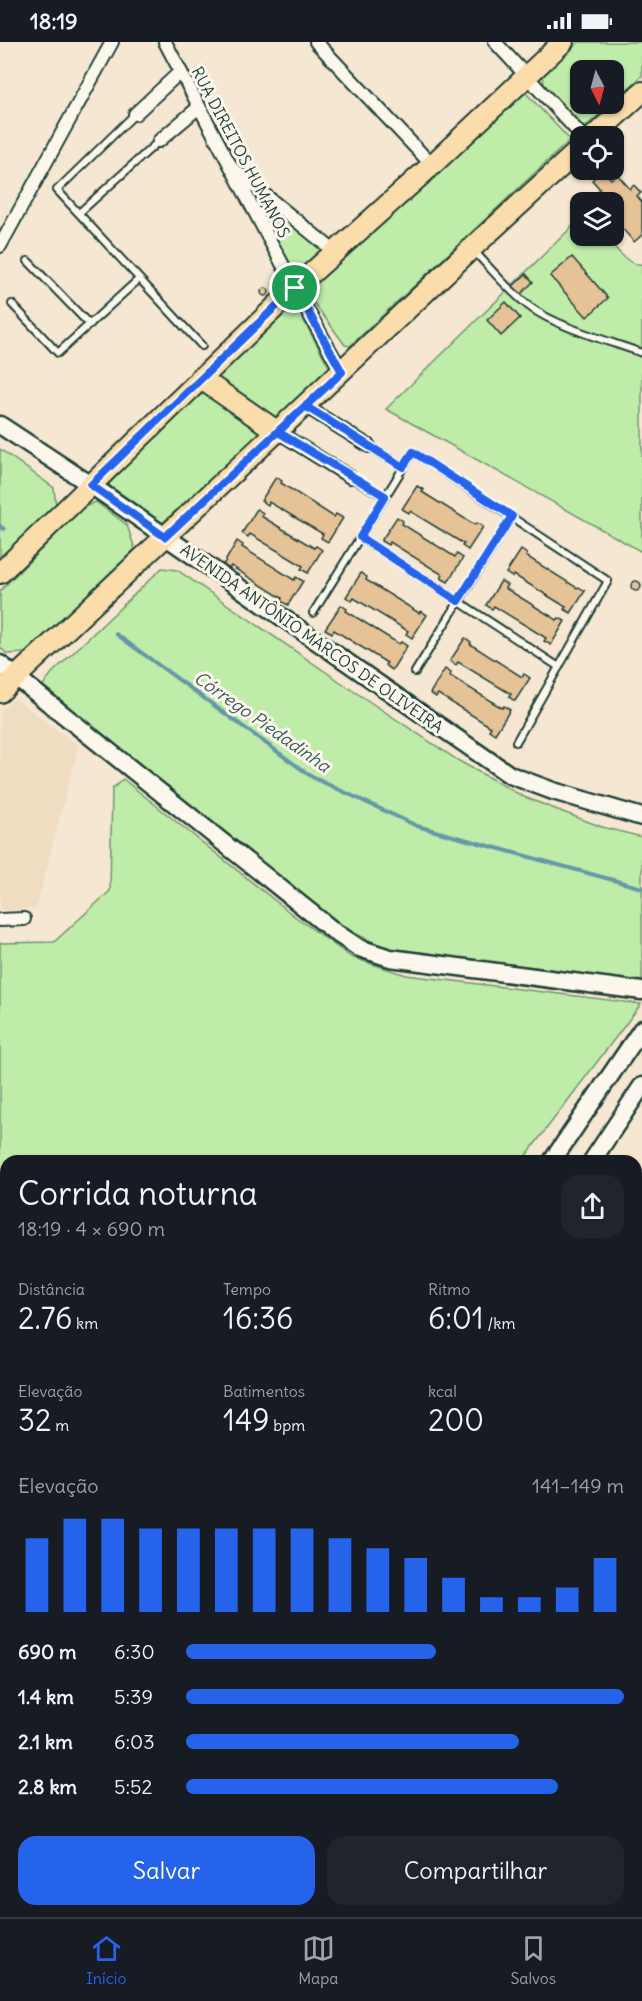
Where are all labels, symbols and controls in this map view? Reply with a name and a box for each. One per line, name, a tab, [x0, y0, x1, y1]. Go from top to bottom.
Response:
text: 18:19	[30, 7, 78, 35]
north arrow	[570, 60, 624, 114]
map controls	[570, 60, 624, 246]
street label: RUA DIREITOS HUMANOS	[187, 63, 295, 241]
button: locate	[570, 126, 624, 180]
button: layers	[570, 192, 624, 246]
pin	[269, 262, 320, 313]
icon: arrive	[278, 271, 311, 304]
street label: AVENIDA ANTÔNIO MARCOS DE OLIVEIRA	[177, 539, 447, 737]
water label: Córrego Piedadinha	[190, 666, 336, 778]
text: Corrida noturna	[18, 1172, 258, 1214]
button: share	[561, 1175, 624, 1238]
text: 18:19 · 4 × 690 m	[18, 1216, 165, 1241]
text: Distância	[18, 1279, 85, 1299]
text: Tempo	[223, 1279, 271, 1299]
text: Ritmo	[428, 1279, 470, 1299]
text: 2.76	[18, 1299, 72, 1337]
text: 16:36	[223, 1299, 293, 1337]
text: 6:01	[428, 1299, 484, 1337]
text: km	[72, 1313, 98, 1333]
text: /km	[484, 1313, 516, 1333]
text: Elevação	[18, 1381, 82, 1401]
text: Batimentos	[223, 1381, 305, 1401]
text: kcal	[428, 1381, 457, 1401]
text: 32	[18, 1401, 51, 1439]
text: 149	[223, 1401, 270, 1439]
text: 200	[428, 1401, 484, 1439]
text: m	[51, 1415, 69, 1435]
text: bpm	[270, 1415, 305, 1435]
text: Elevação	[18, 1473, 99, 1498]
text: 141–149 m	[532, 1473, 624, 1498]
text: 690 m	[18, 1639, 77, 1664]
text: 6:30	[114, 1639, 155, 1664]
text: 1.4 km	[18, 1684, 74, 1709]
text: 5:39	[114, 1684, 153, 1709]
text: 2.1 km	[18, 1729, 73, 1754]
text: 6:03	[114, 1729, 155, 1754]
text: 2.8 km	[18, 1774, 77, 1799]
text: 5:52	[114, 1774, 152, 1799]
button: Salvar	[18, 1836, 315, 1905]
button: Compartilhar	[327, 1836, 624, 1905]
tab: Início	[86, 1932, 126, 1988]
tab: Mapa	[298, 1932, 339, 1988]
tab: Salvos	[510, 1932, 556, 1988]

